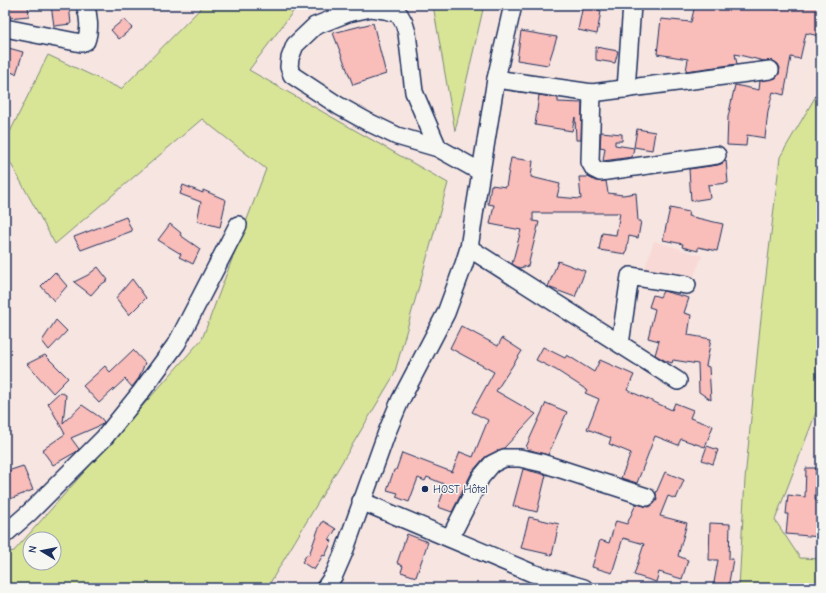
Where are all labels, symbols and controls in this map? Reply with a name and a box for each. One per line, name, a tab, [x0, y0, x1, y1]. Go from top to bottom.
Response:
place label: HOST Hôtel	[433, 483, 488, 496]
marker: HOST Hôtel	[420, 484, 430, 494]
north arrow	[22, 531, 62, 571]
text: N	[26, 545, 40, 554]

